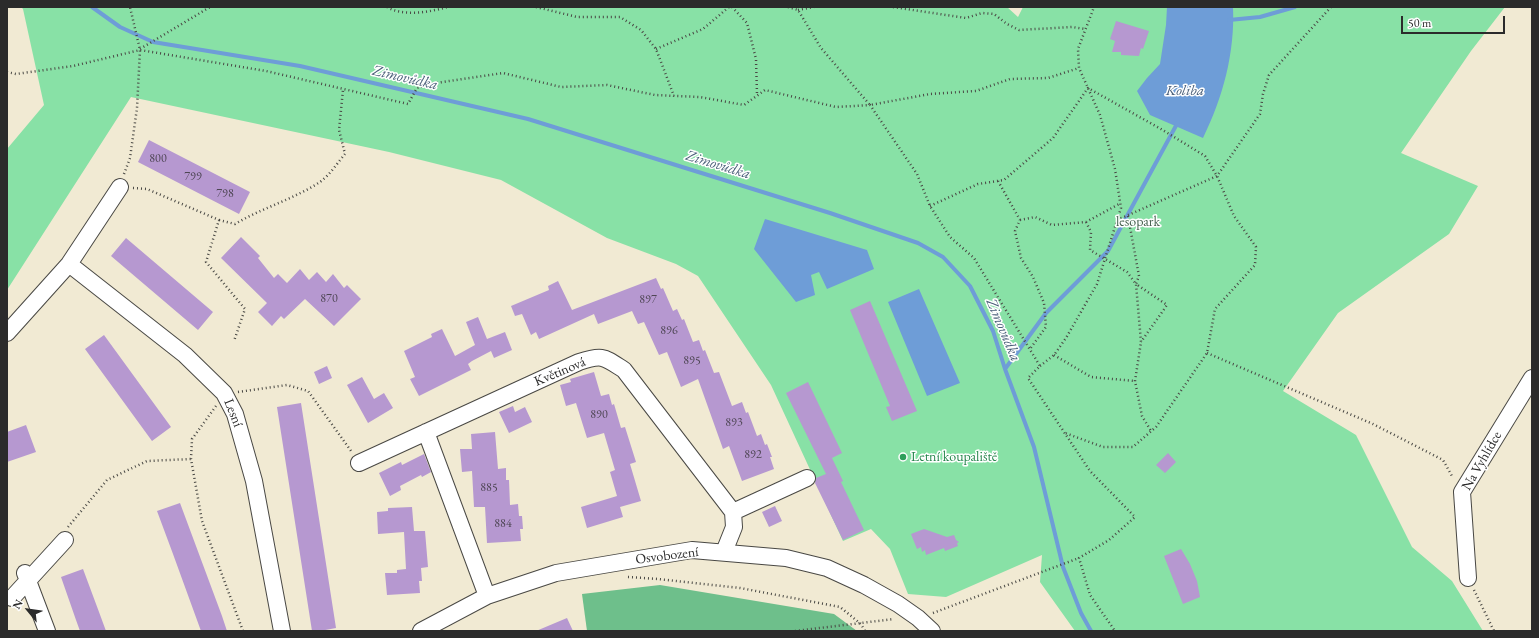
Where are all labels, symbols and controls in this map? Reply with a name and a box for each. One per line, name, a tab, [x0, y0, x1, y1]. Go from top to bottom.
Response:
scale bar	[1403, 8, 1507, 34]
text: 50 m	[1408, 15, 1431, 31]
water label: Zimovůdka	[371, 62, 439, 94]
water label: Koliba	[1166, 82, 1204, 100]
water label: Zimovůdka	[684, 147, 752, 183]
house number: 800	[149, 152, 167, 166]
house number: 799	[184, 170, 202, 184]
house number: 798	[216, 187, 234, 201]
park label: lesopark	[1116, 214, 1160, 230]
house number: 870	[320, 292, 338, 306]
house number: 897	[639, 293, 657, 307]
water label: Zimovůdka	[982, 296, 1024, 364]
house number: 896	[660, 324, 678, 338]
street label: Květinová	[532, 354, 588, 390]
house number: 895	[683, 354, 701, 368]
street label: Lesní	[220, 396, 246, 430]
house number: 890	[590, 408, 608, 422]
house number: 893	[725, 416, 743, 430]
street label: Na Vyhlídce	[1458, 428, 1506, 494]
house number: 892	[744, 448, 762, 462]
place label: Letní koupaliště	[911, 449, 997, 465]
marker: Letní koupaliště	[898, 452, 908, 462]
house number: 885	[480, 481, 498, 495]
house number: 884	[494, 517, 512, 531]
street label: Osvobození	[635, 544, 699, 568]
north arrow	[8, 590, 48, 630]
text: N	[9, 597, 26, 611]

